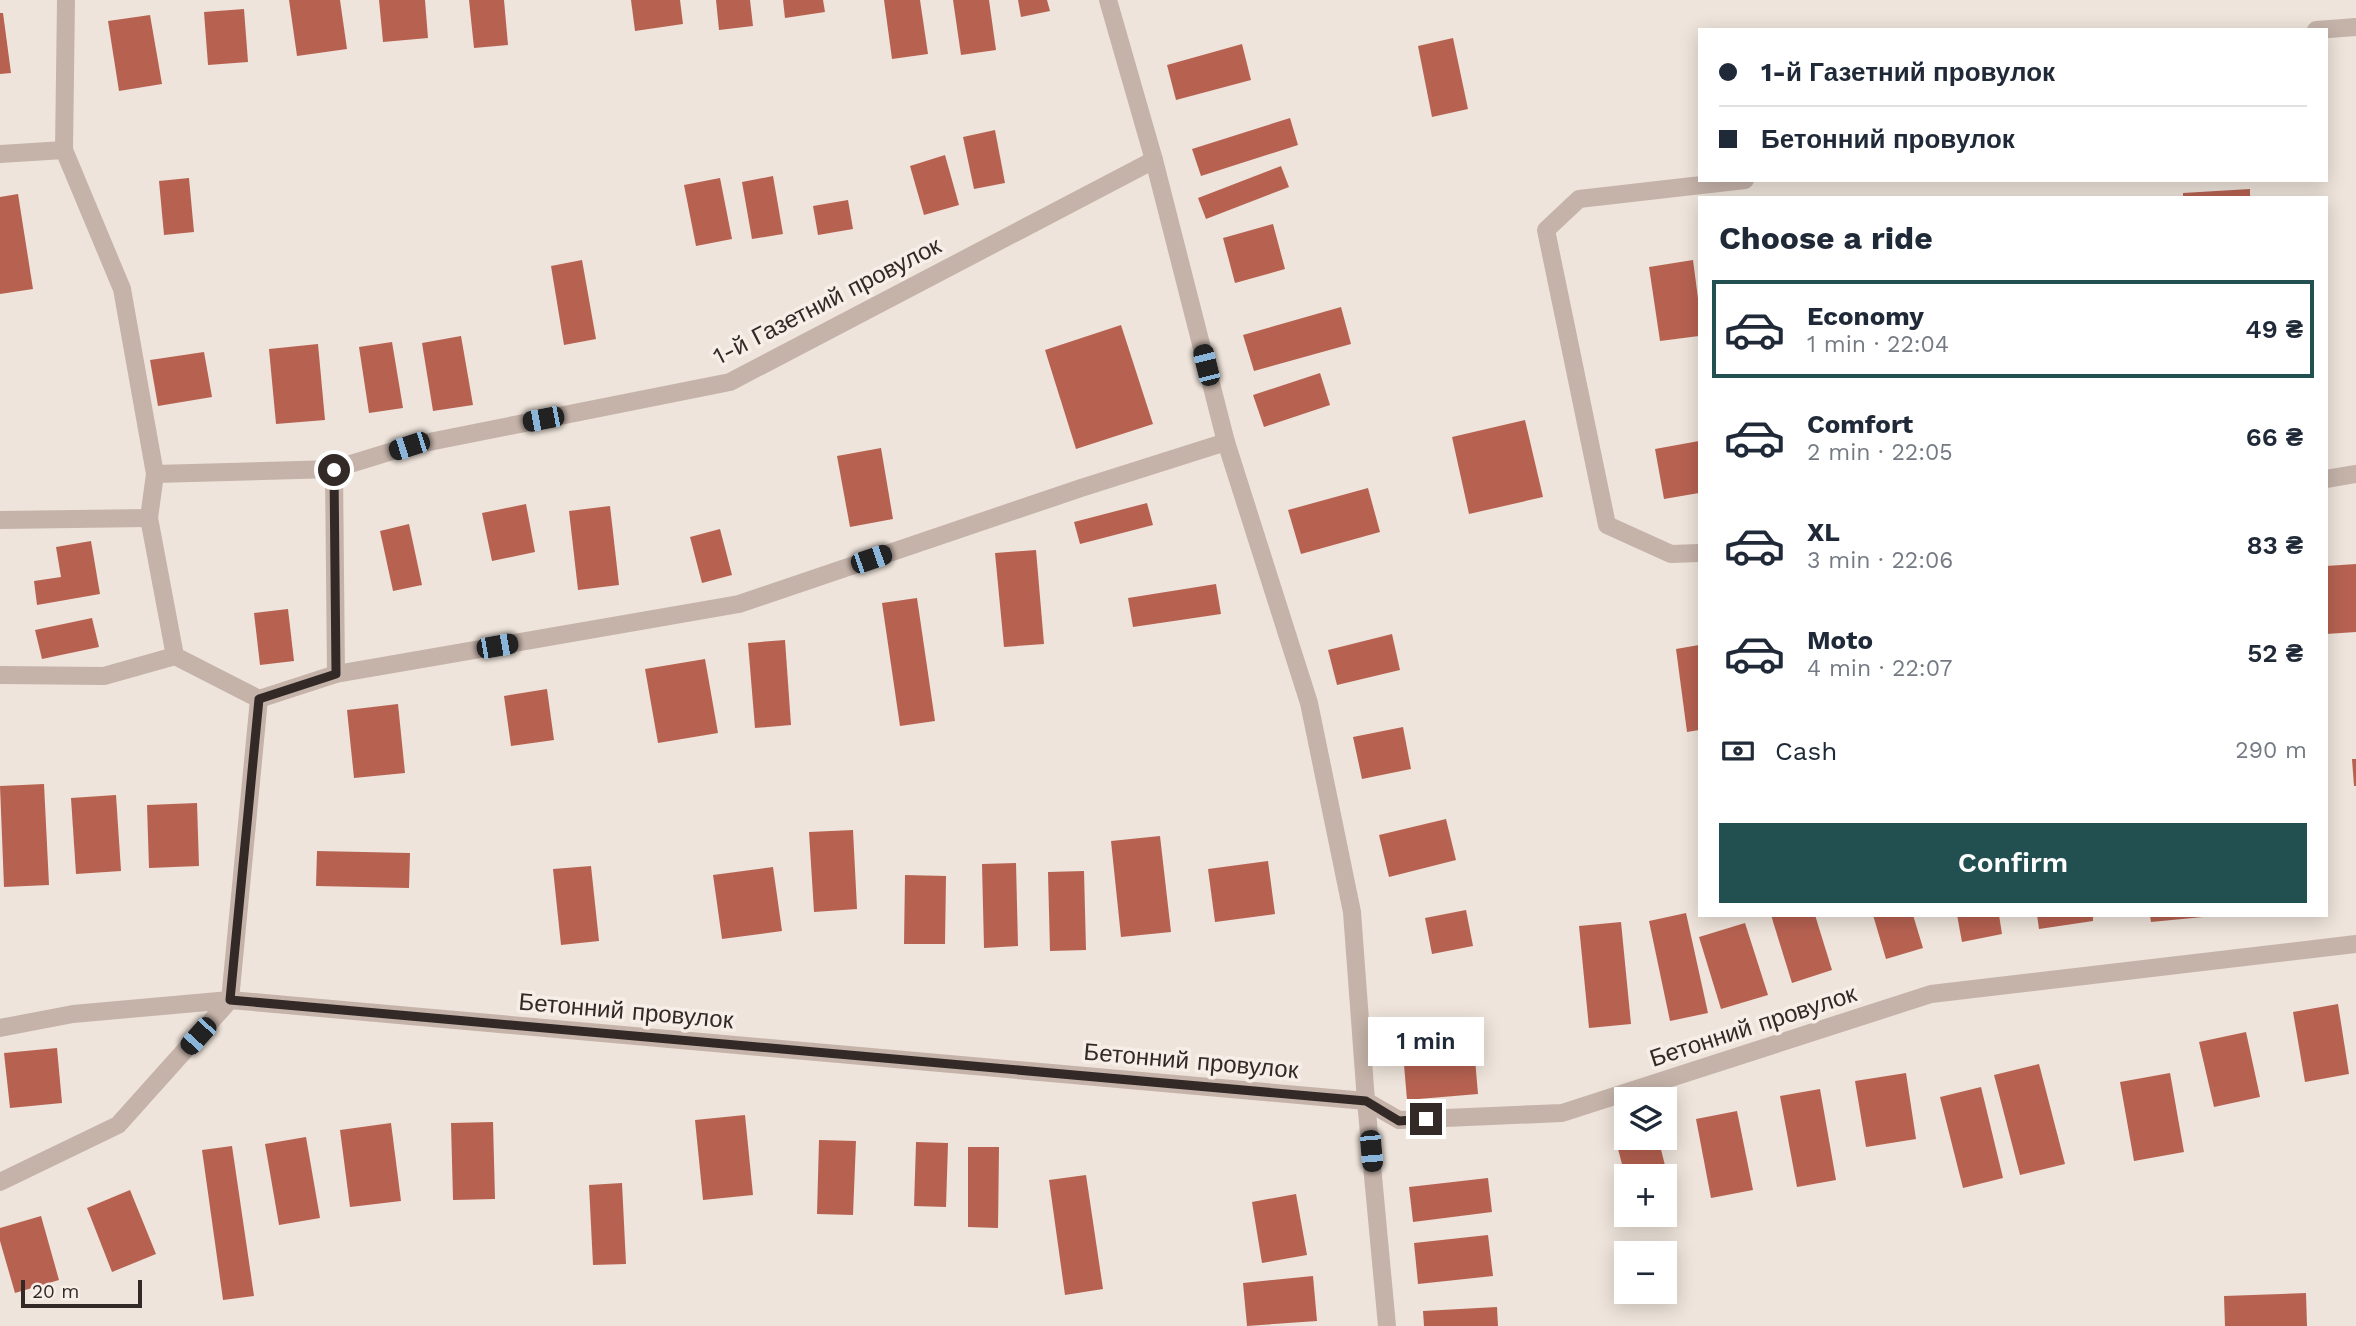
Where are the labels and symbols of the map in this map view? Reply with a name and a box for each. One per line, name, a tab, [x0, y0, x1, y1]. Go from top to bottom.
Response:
street label: 1-й Газетний провулок	[708, 231, 946, 371]
car	[1191, 342, 1222, 388]
car	[521, 405, 566, 433]
car	[386, 430, 433, 462]
route start	[318, 454, 350, 486]
car	[848, 542, 895, 576]
car	[475, 632, 520, 660]
street label: Бетонний провулок	[1646, 979, 1860, 1073]
street label: Бетонний провулок	[517, 988, 735, 1034]
car	[177, 1013, 220, 1059]
callout: 1 min	[1368, 1018, 1484, 1066]
street label: Бетонний провулок	[1082, 1038, 1300, 1084]
route end	[1410, 1103, 1442, 1135]
car	[1359, 1129, 1384, 1173]
scale bar	[21, 1277, 142, 1309]

